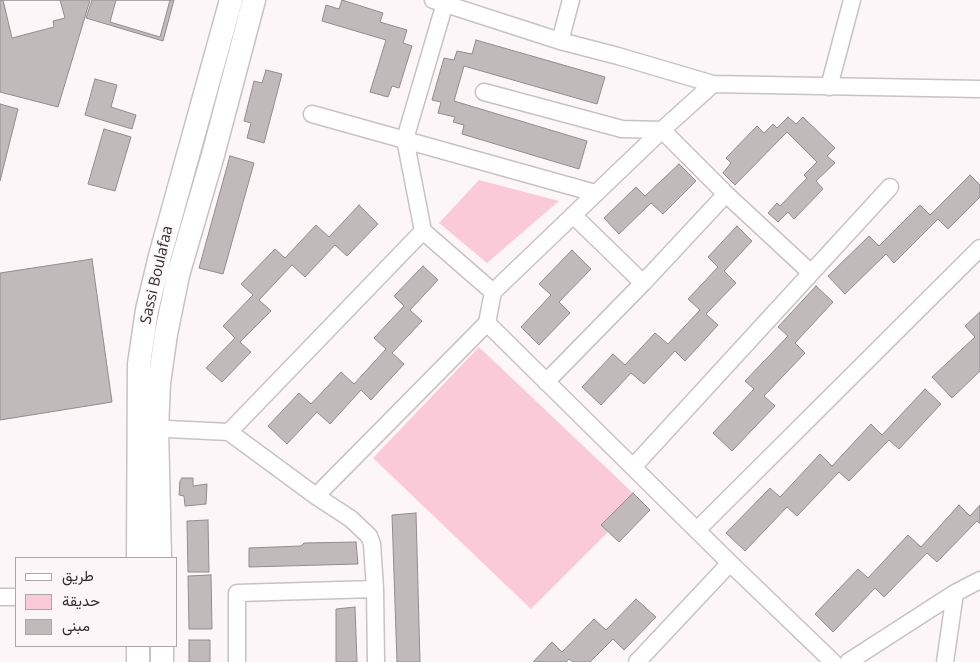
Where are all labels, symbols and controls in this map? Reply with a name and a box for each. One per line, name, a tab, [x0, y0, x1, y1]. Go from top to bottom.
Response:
street label: Sassi Boulafaa	[137, 224, 177, 326]
legend	[15, 557, 178, 647]
text: طريق	[62, 565, 94, 585]
text: حديقة	[62, 590, 100, 610]
text: مبنى	[62, 615, 90, 635]

